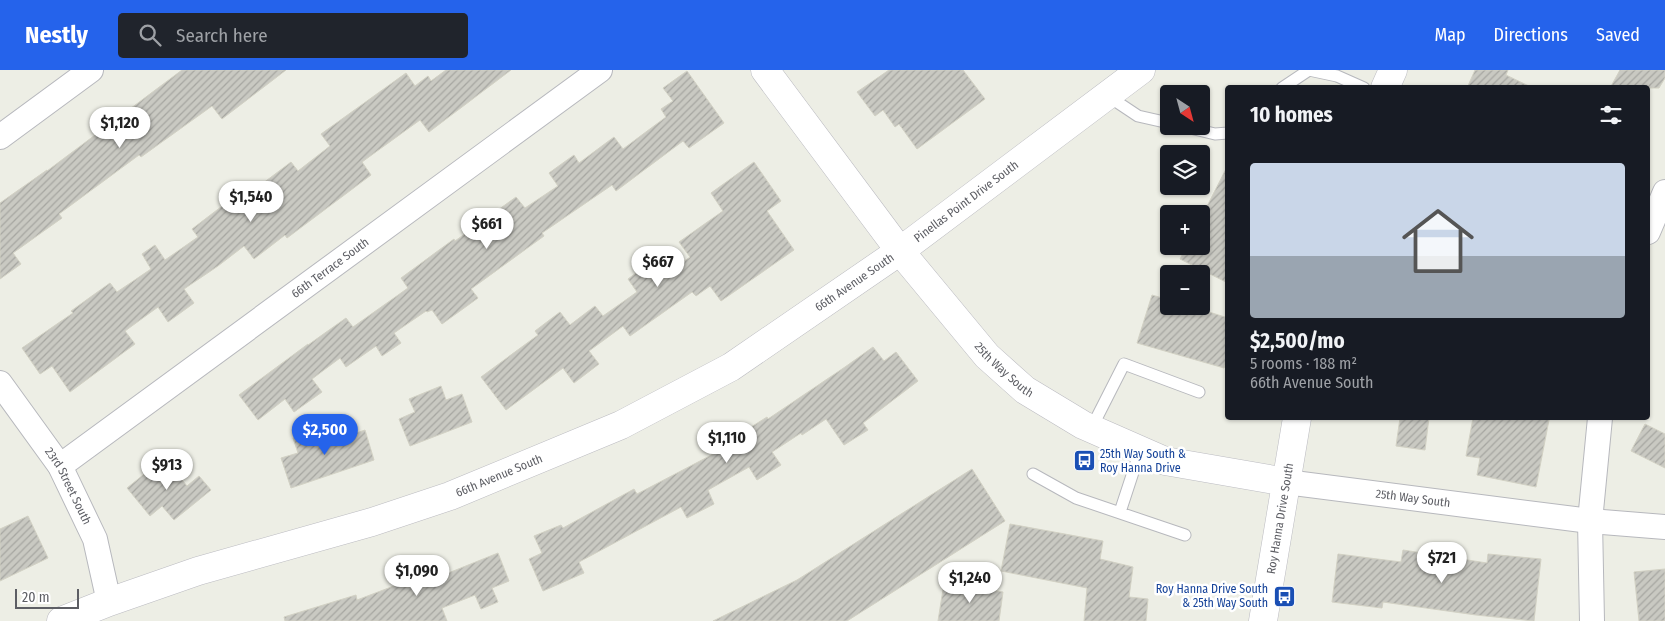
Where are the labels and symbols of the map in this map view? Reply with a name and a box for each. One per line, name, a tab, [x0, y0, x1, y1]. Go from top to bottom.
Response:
north arrow	[1160, 85, 1210, 135]
pin: $1,120	[79, 106, 161, 149]
street label: Pinellas Point Drive South	[911, 158, 1021, 245]
pin: $1,540	[210, 180, 292, 223]
pin: $661	[457, 208, 517, 250]
street label: 66th Terrace South	[289, 235, 371, 301]
pin: $667	[628, 246, 688, 288]
street label: 66th Avenue South	[812, 250, 897, 314]
street label: 25th Way South	[972, 339, 1036, 400]
pin: $2,500	[284, 414, 366, 456]
pin: $1,110	[686, 422, 768, 464]
street label: 23rd Street South	[42, 445, 94, 527]
place label: 25th Way South & Roy Hanna Drive	[1100, 447, 1186, 475]
pin: $913	[137, 448, 197, 491]
bus stop icon: 25th Way South & Roy Hanna Drive	[1072, 449, 1096, 473]
street label: 66th Avenue South	[454, 451, 545, 500]
street label: Roy Hanna Drive South	[1264, 462, 1296, 575]
street label: 25th Way South	[1375, 487, 1451, 510]
pin: $721	[1412, 542, 1472, 584]
pin: $1,090	[376, 554, 458, 597]
pin: $1,240	[929, 562, 1011, 604]
place label: Roy Hanna Drive South & 25th Way South	[1156, 582, 1268, 610]
bus stop icon: Roy Hanna Drive South & 25th Way South	[1272, 584, 1296, 608]
scale bar	[15, 586, 79, 609]

